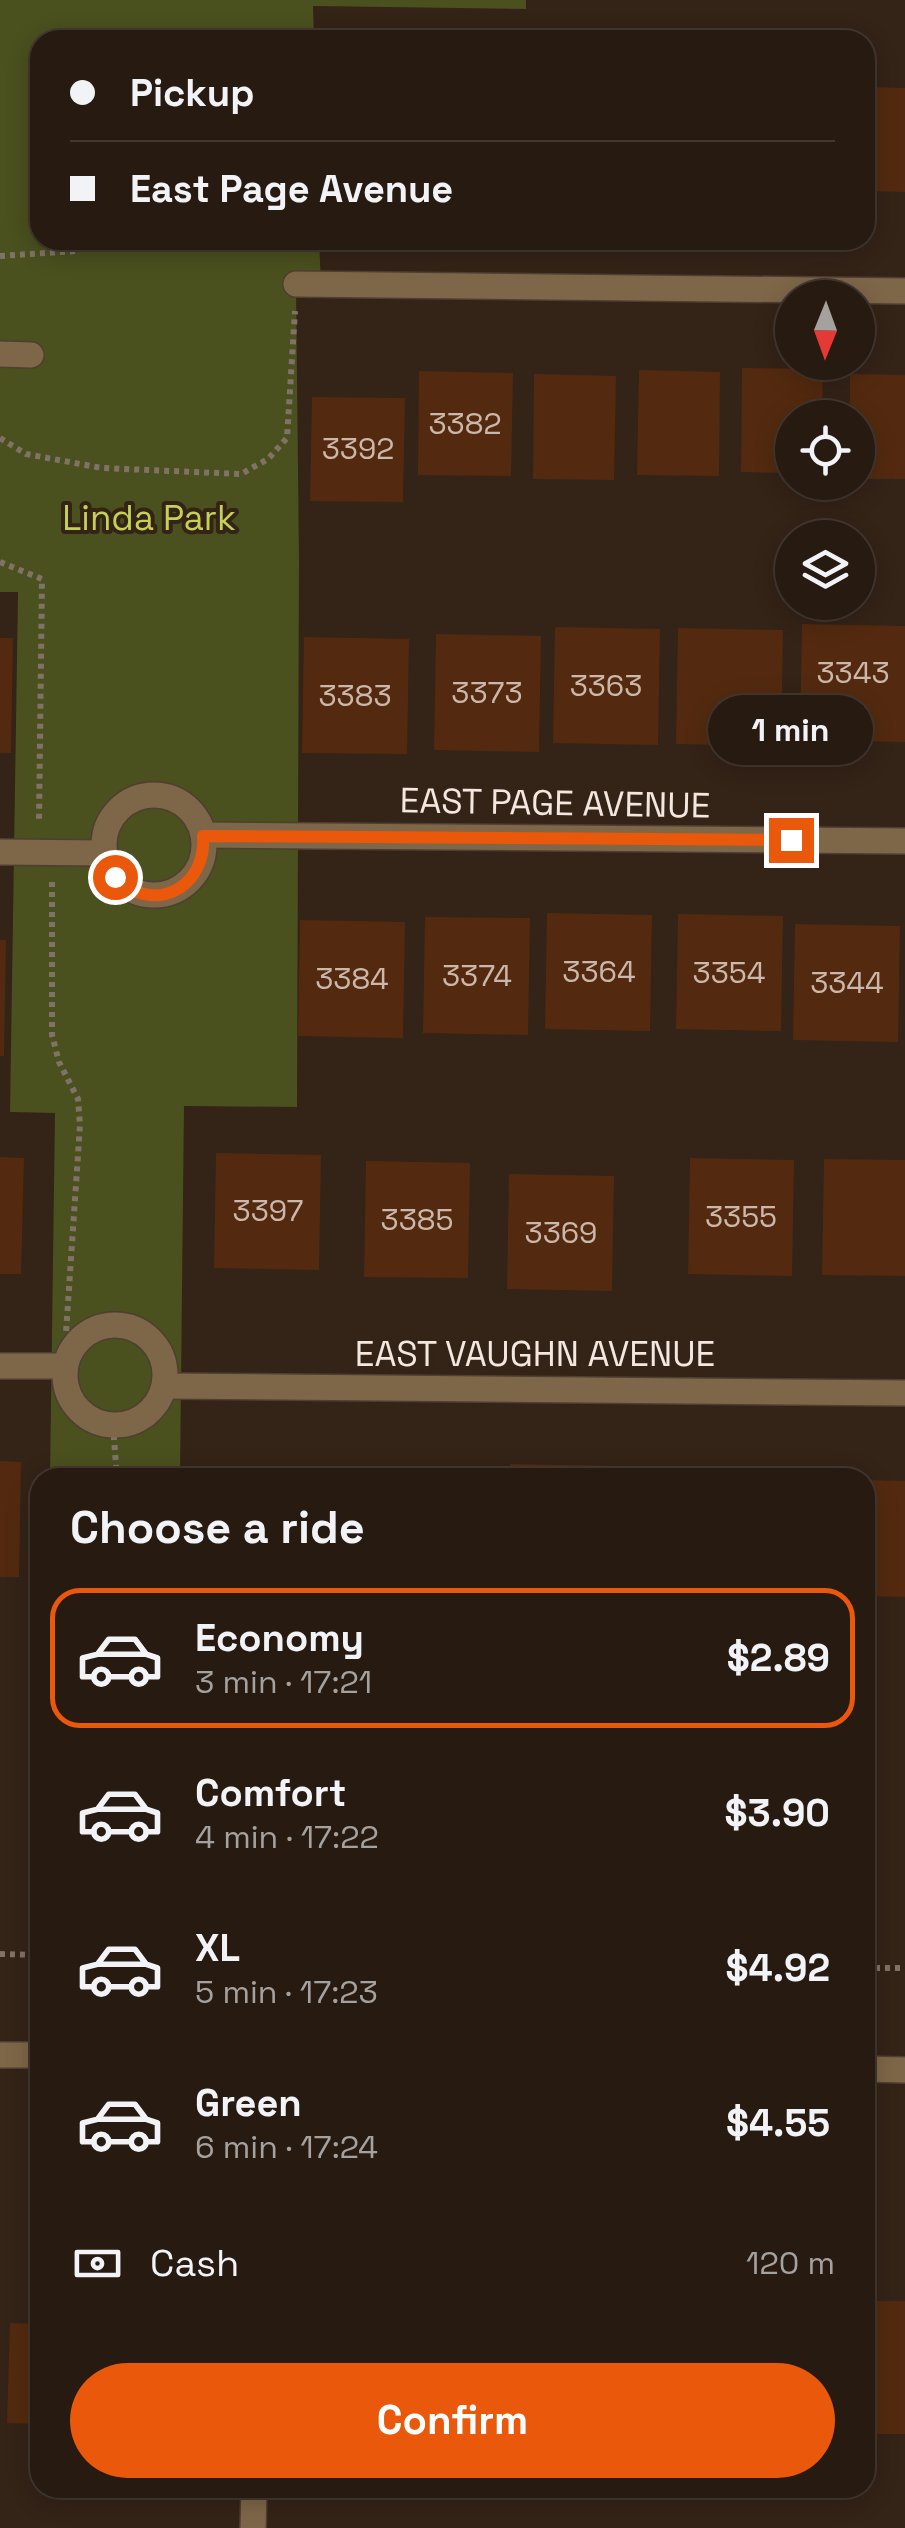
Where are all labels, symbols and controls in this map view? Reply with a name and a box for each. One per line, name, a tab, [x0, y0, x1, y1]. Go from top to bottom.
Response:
text: Pickup	[130, 69, 254, 117]
text: East Page Avenue	[130, 165, 453, 213]
north arrow	[775, 280, 875, 380]
map controls	[775, 280, 875, 620]
button: locate	[775, 400, 875, 500]
house number: 3382	[428, 404, 502, 443]
house number: 3392	[322, 429, 394, 468]
park label: Linda Park	[62, 496, 236, 540]
button: layers	[775, 520, 875, 620]
house number: 3343	[816, 653, 890, 692]
house number: 3363	[570, 666, 642, 705]
house number: 3373	[451, 673, 523, 712]
house number: 3383	[318, 676, 392, 715]
callout: 1 min	[708, 695, 874, 765]
text: 1 min	[751, 710, 830, 750]
street label: EAST PAGE AVENUE	[399, 778, 711, 828]
route end	[769, 818, 814, 863]
route start	[93, 855, 138, 900]
house number: 3364	[562, 952, 636, 991]
house number: 3354	[693, 953, 765, 992]
house number: 3374	[442, 956, 512, 995]
house number: 3384	[315, 959, 389, 998]
house number: 3344	[810, 963, 884, 1002]
house number: 3397	[233, 1191, 303, 1230]
house number: 3355	[705, 1197, 777, 1236]
house number: 3385	[381, 1200, 453, 1239]
house number: 3369	[525, 1213, 597, 1252]
street label: EAST VAUGHN AVENUE	[355, 1332, 715, 1376]
text: Choose a ride	[70, 1499, 365, 1556]
icon: car	[75, 1613, 165, 1703]
text: Economy	[195, 1614, 364, 1662]
text: $2.89	[727, 1634, 830, 1682]
text: 3 min · 17:21	[195, 1662, 372, 1702]
icon: car	[75, 1768, 165, 1858]
text: Comfort	[195, 1769, 346, 1817]
text: $3.90	[725, 1789, 830, 1837]
text: 4 min · 17:22	[195, 1817, 379, 1857]
icon: car	[75, 1923, 165, 2013]
text: XL	[195, 1924, 240, 1972]
text: $4.92	[725, 1944, 830, 1992]
text: 5 min · 17:23	[195, 1972, 378, 2012]
icon: car	[75, 2078, 165, 2168]
text: Green	[195, 2079, 302, 2127]
text: $4.55	[726, 2099, 830, 2147]
text: 6 min · 17:24	[195, 2127, 378, 2167]
icon: cash	[70, 2236, 125, 2291]
text: Cash	[150, 2239, 239, 2287]
text: 120 m	[746, 2243, 835, 2283]
button: Confirm	[70, 2363, 835, 2478]

